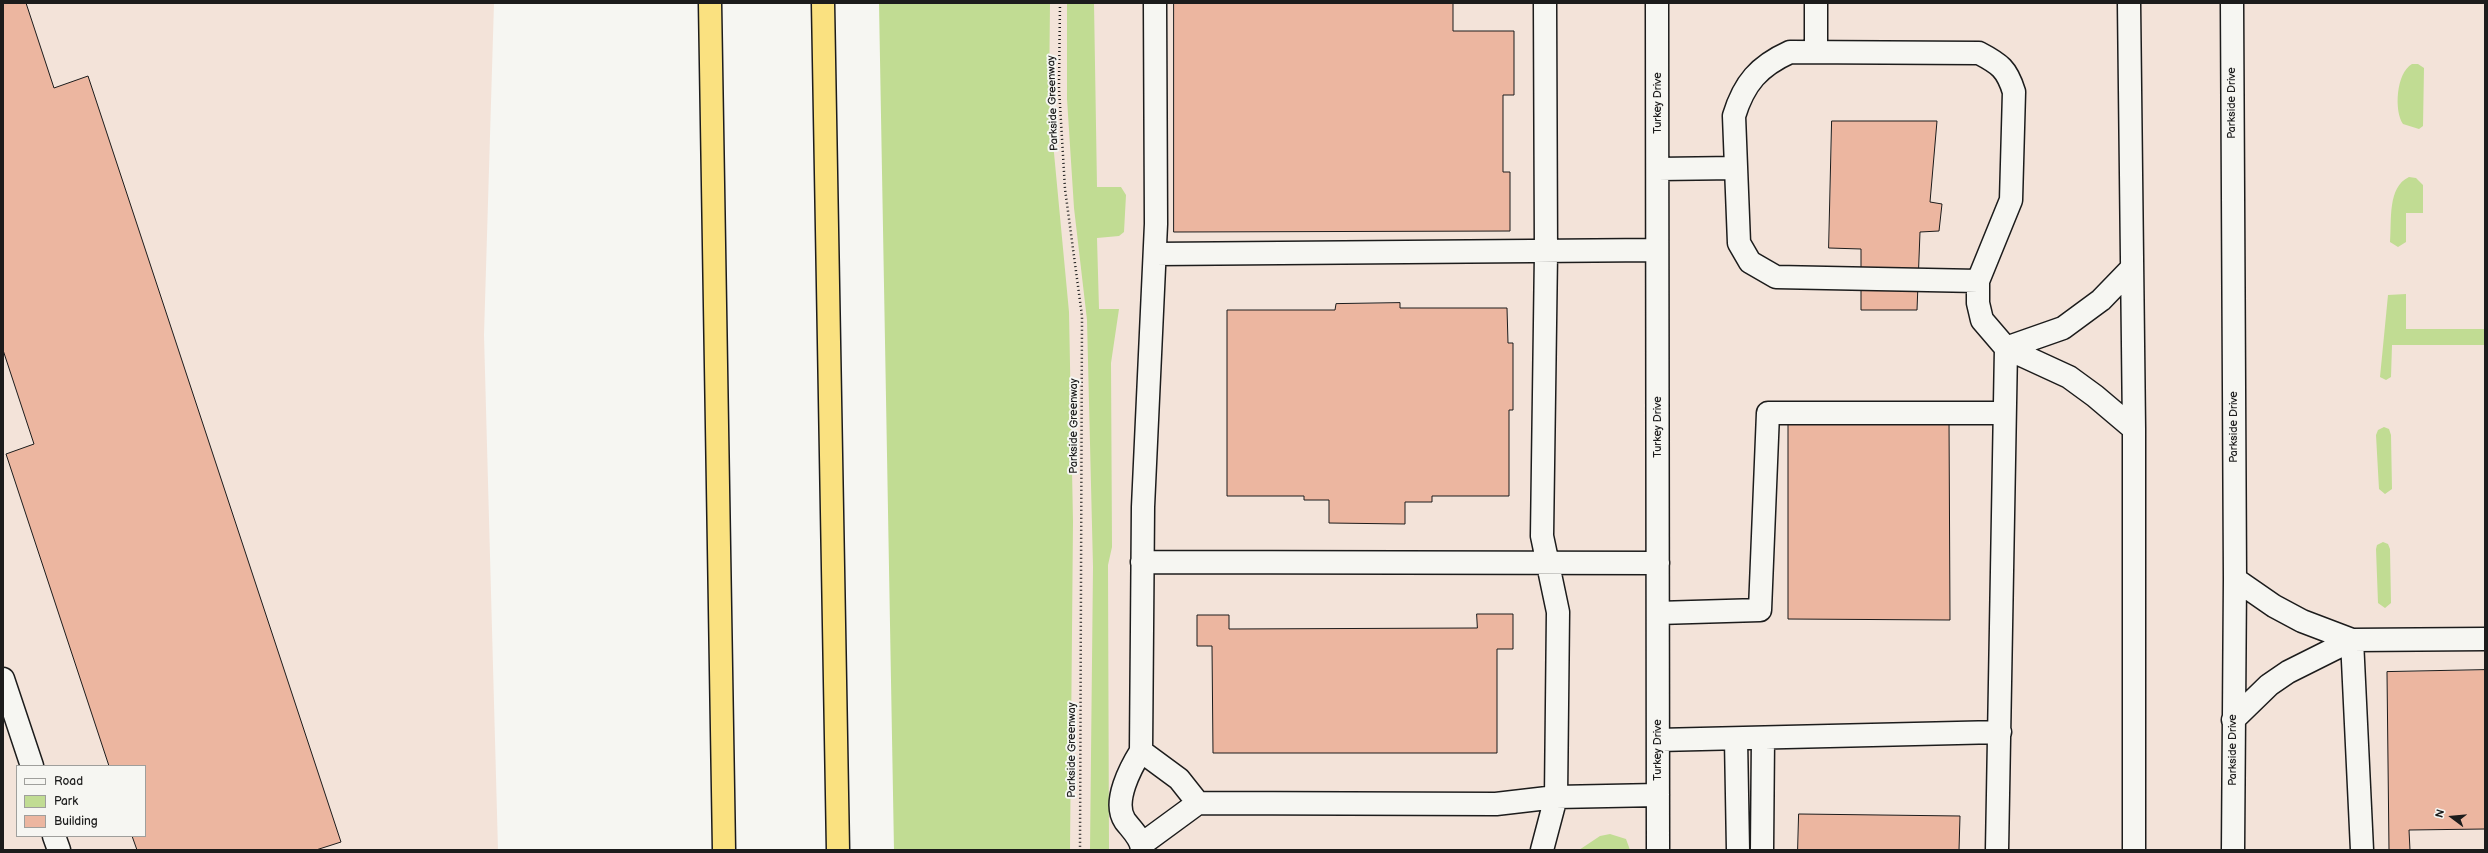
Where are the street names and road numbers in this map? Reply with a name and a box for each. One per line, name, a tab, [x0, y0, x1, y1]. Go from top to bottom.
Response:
street label: Parkside Greenway	[1045, 55, 1061, 151]
street label: Parkside Drive	[2225, 67, 2239, 139]
street label: Turkey Drive	[1651, 72, 1665, 134]
street label: Parkside Greenway	[1067, 378, 1081, 474]
street label: Parkside Drive	[2227, 391, 2241, 463]
street label: Turkey Drive	[1651, 396, 1665, 458]
street label: Parkside Greenway	[1065, 702, 1079, 798]
street label: Parkside Drive	[2226, 714, 2240, 786]
street label: Turkey Drive	[1651, 719, 1665, 781]

